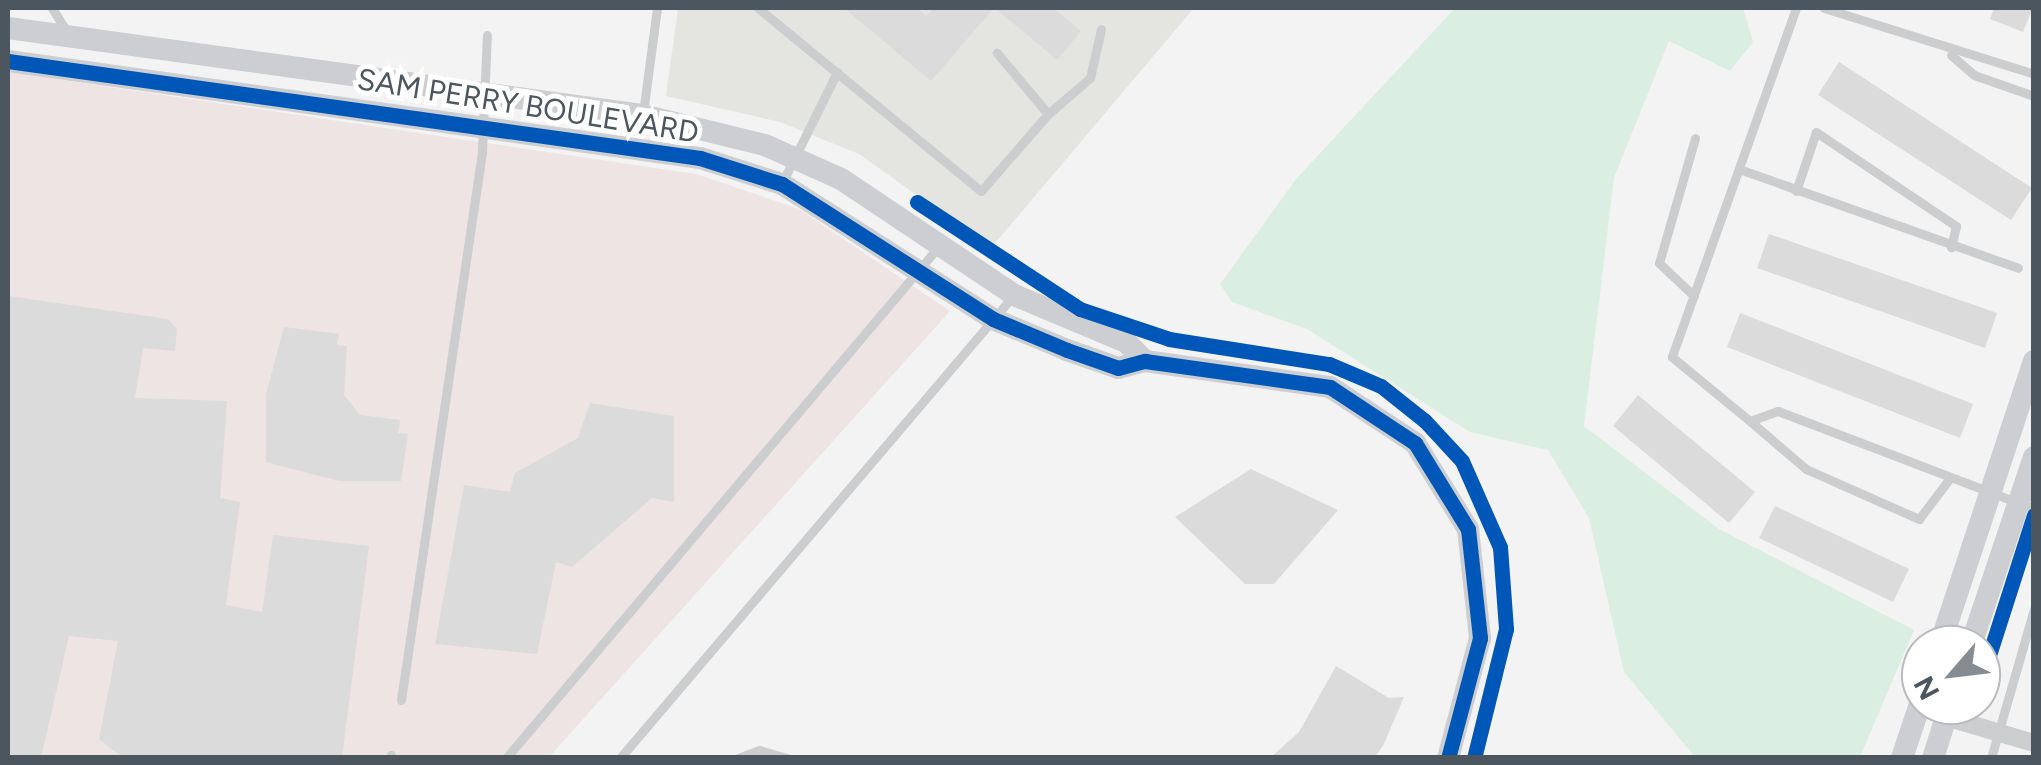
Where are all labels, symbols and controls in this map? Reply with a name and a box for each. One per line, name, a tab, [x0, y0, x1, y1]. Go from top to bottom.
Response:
street label: SAM PERRY BOULEVARD	[355, 61, 701, 151]
north arrow	[1901, 625, 2001, 725]
text: N	[1906, 671, 1946, 706]

